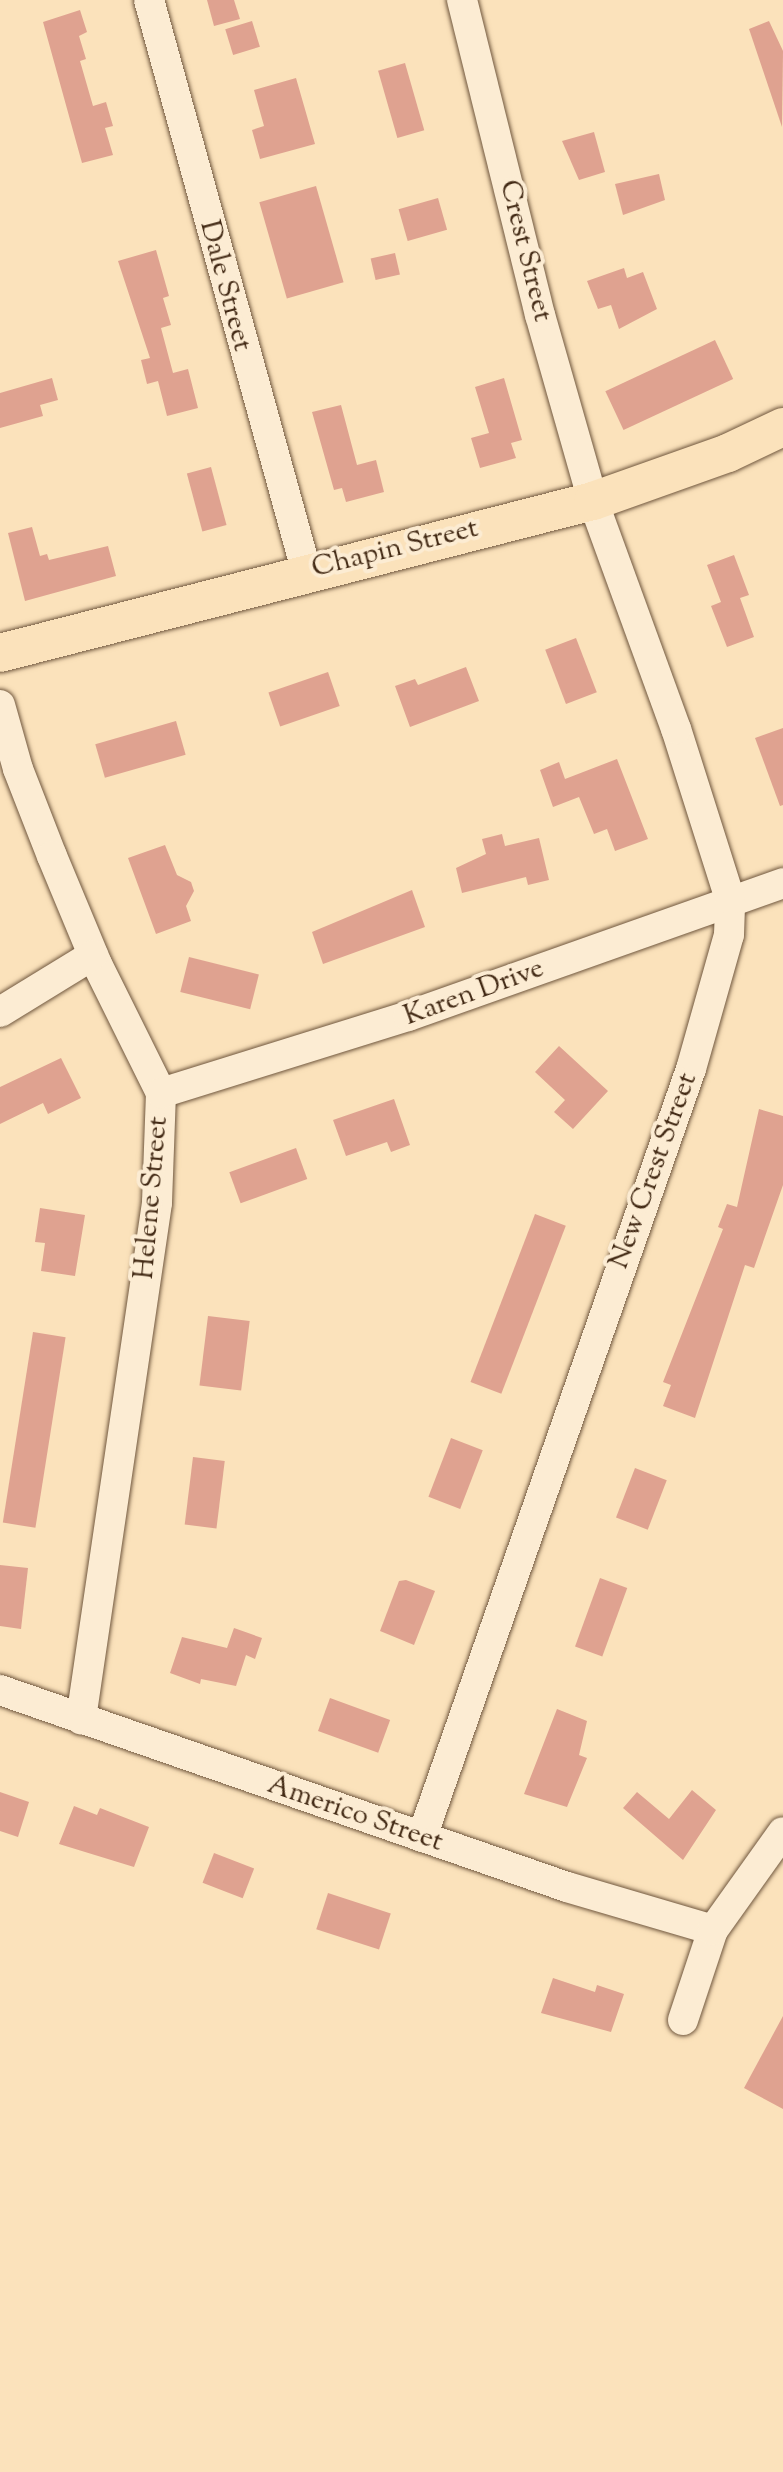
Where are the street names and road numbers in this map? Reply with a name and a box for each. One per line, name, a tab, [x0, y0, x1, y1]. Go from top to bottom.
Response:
street label: Crest Street	[491, 177, 559, 325]
street label: Dale Street	[191, 217, 259, 355]
street label: Chapin Street	[308, 512, 482, 586]
street label: Karen Drive	[400, 952, 548, 1034]
street label: New Crest Street	[603, 1068, 705, 1274]
street label: Helene Street	[128, 1115, 176, 1281]
street label: Americo Street	[263, 1768, 447, 1860]

